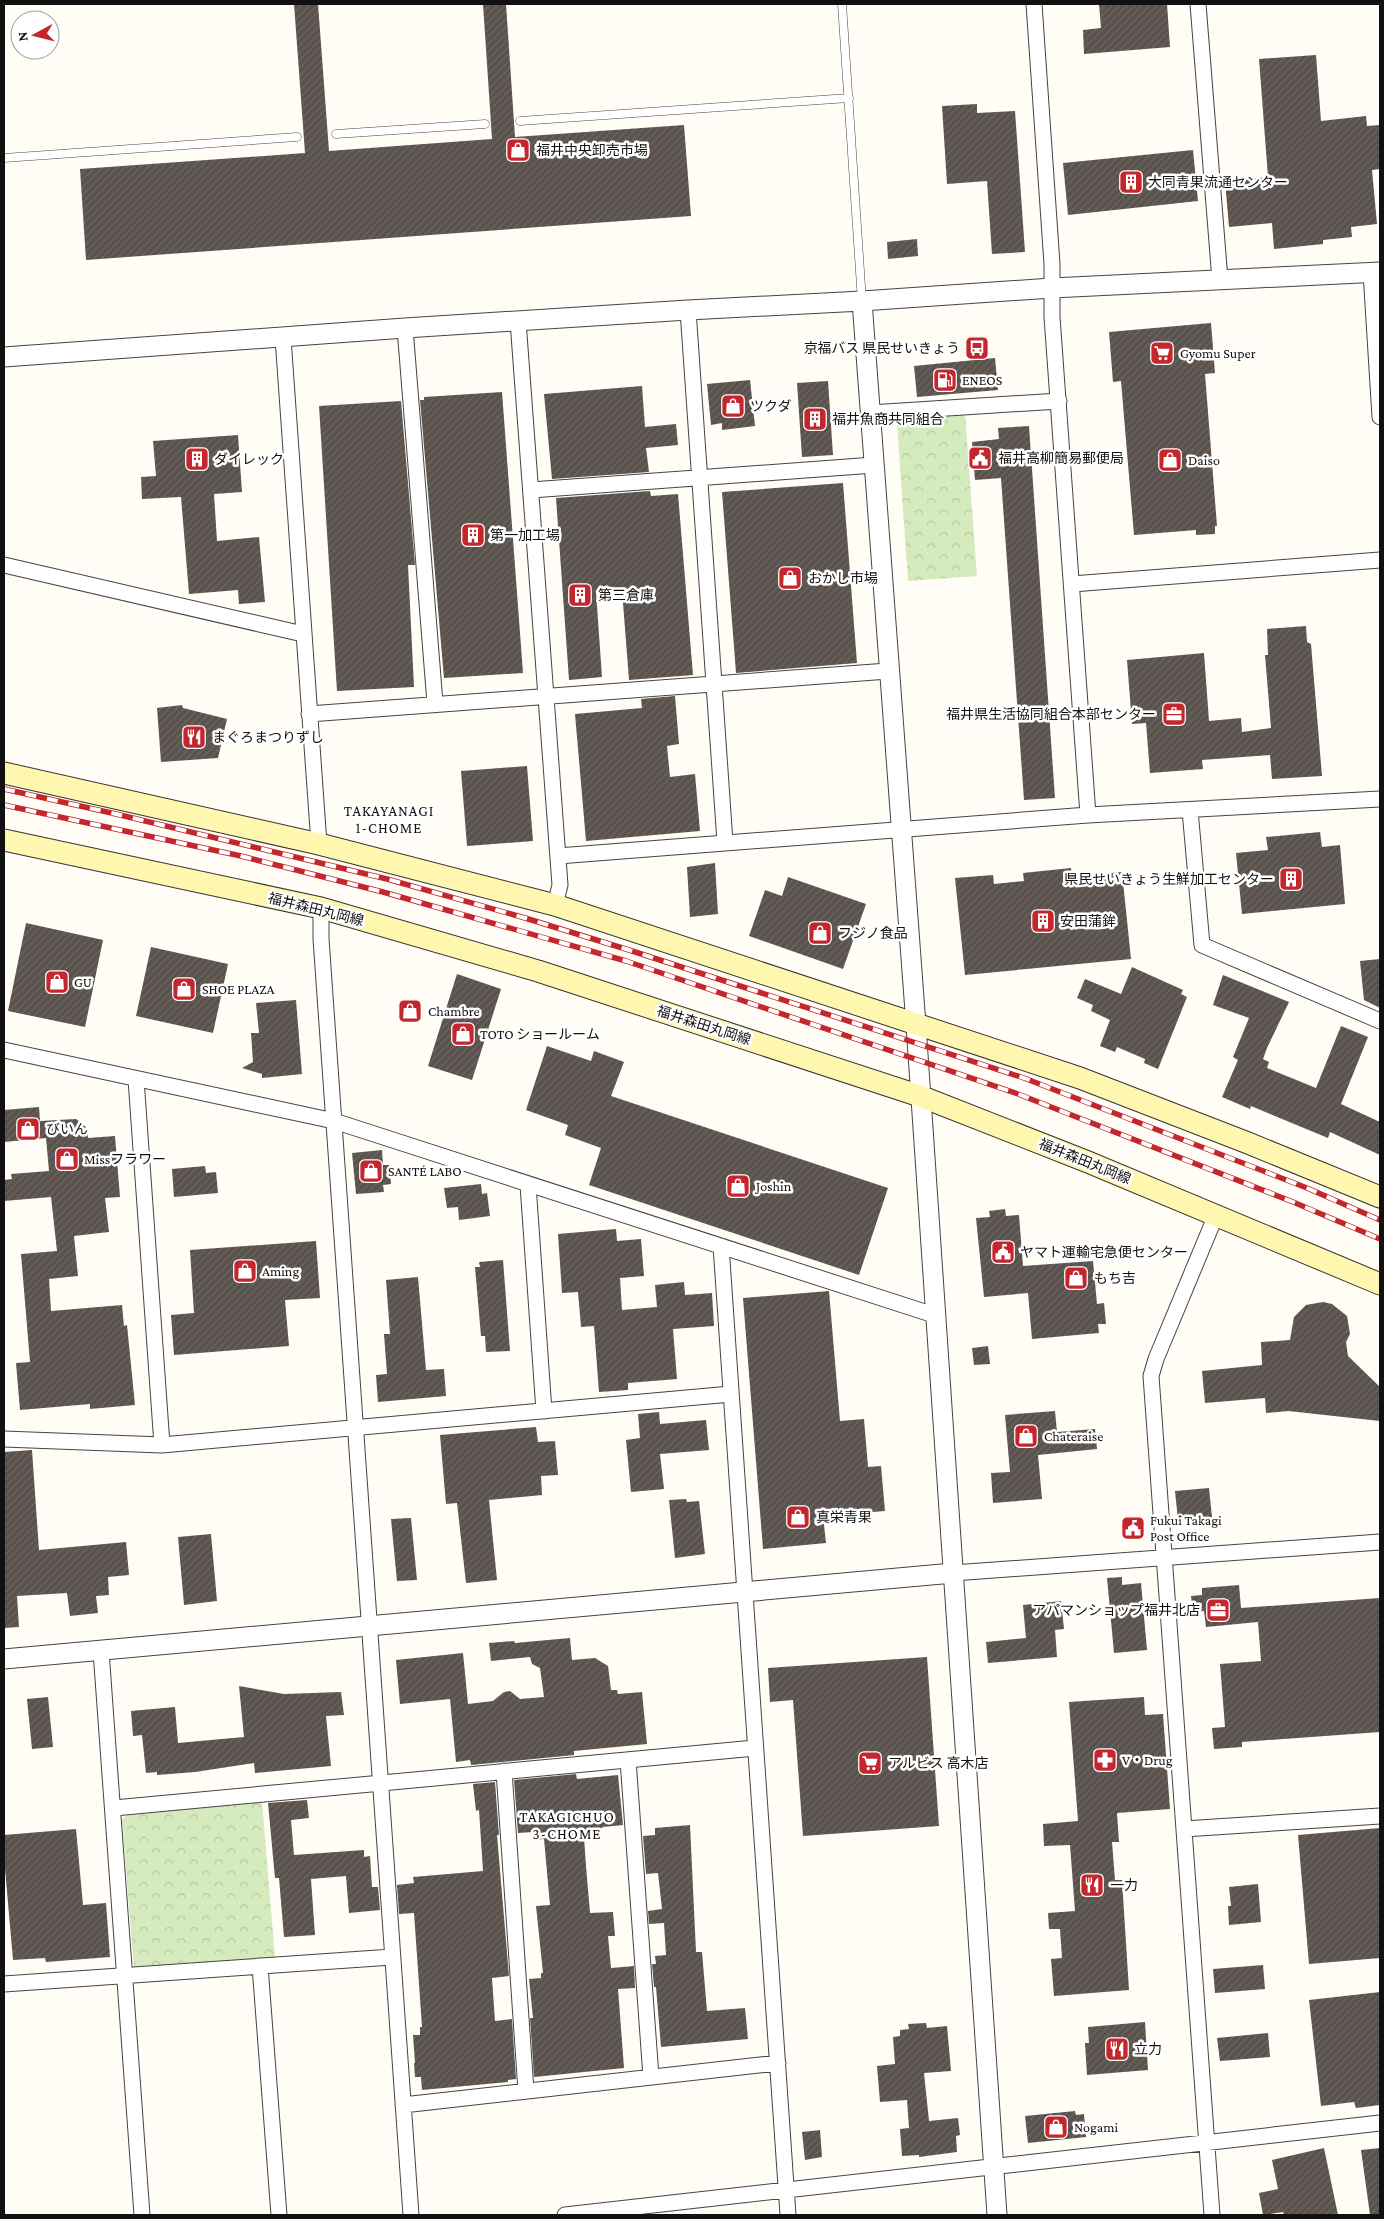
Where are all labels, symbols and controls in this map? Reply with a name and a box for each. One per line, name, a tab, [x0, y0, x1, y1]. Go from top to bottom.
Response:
north arrow	[10, 10, 60, 60]
text: N	[14, 30, 31, 42]
shop icon: 福井中央卸売市場	[505, 137, 531, 163]
place label: 福井中央卸売市場	[536, 142, 648, 158]
building icon: 大同青果流通センター	[1118, 169, 1144, 195]
place label: 大同青果流通センター	[1148, 174, 1288, 190]
bus stop icon: 京福バス 県民せいきょう	[964, 335, 990, 361]
place label: 京福バス 県民せいきょう	[803, 340, 960, 356]
supermarket icon: Gyomu Super	[1149, 340, 1175, 366]
place label: Gyomu Super	[1180, 345, 1256, 361]
fuel station icon: ENEOS	[932, 367, 958, 393]
place label: ENEOS	[962, 372, 1003, 388]
shop icon: ツクダ	[720, 393, 746, 419]
place label: ツクダ	[750, 398, 791, 414]
building icon: 福井魚商共同組合	[802, 406, 828, 432]
place label: 福井魚商共同組合	[832, 411, 944, 427]
public building icon: 福井高柳簡易郵便局	[967, 445, 993, 471]
building icon: ダイレック	[184, 446, 210, 472]
shop icon: Daiso	[1157, 447, 1183, 473]
place label: 福井高柳簡易郵便局	[998, 450, 1124, 466]
place label: ダイレック	[214, 451, 284, 467]
place label: Daiso	[1188, 452, 1220, 468]
building icon: 第一加工場	[460, 522, 486, 548]
place label: 第一加工場	[490, 527, 560, 543]
shop icon: おかし市場	[777, 565, 803, 591]
place label: おかし市場	[808, 570, 878, 586]
building icon: 第三倉庫	[567, 582, 593, 608]
place label: 第三倉庫	[598, 587, 654, 603]
office icon: 福井県生活協同組合本部センター	[1161, 701, 1187, 727]
place label: 福井県生活協同組合本部センター	[946, 706, 1156, 722]
restaurant icon: まぐろまつりずし	[181, 724, 207, 750]
place label: まぐろまつりずし	[212, 729, 324, 745]
district label: TAKAYANAGI 1-CHOME	[344, 803, 434, 836]
building icon: 県民せいきょう生鮮加工センター	[1278, 866, 1304, 892]
place label: 県民せいきょう生鮮加工センター	[1064, 871, 1274, 887]
street label: 福井森田丸岡線	[267, 889, 365, 929]
building icon: 安田蒲鉾	[1030, 908, 1056, 934]
place label: 安田蒲鉾	[1060, 913, 1116, 929]
shop icon: フジノ食品	[807, 920, 833, 946]
place label: フジノ食品	[838, 925, 908, 941]
shop icon: GU	[44, 969, 70, 995]
place label: GU	[74, 974, 92, 990]
shop icon: SHOE PLAZA	[171, 976, 197, 1002]
place label: SHOE PLAZA	[202, 981, 275, 997]
shop icon: Chambre	[397, 998, 423, 1024]
street label: 福井森田丸岡線	[655, 1002, 753, 1048]
place label: Chambre	[428, 1003, 480, 1019]
shop icon: TOTO ショールーム	[450, 1021, 476, 1047]
place label: TOTO ショールーム	[480, 1026, 600, 1042]
shop icon: びいん	[15, 1116, 41, 1142]
place label: びいん	[46, 1121, 88, 1137]
street label: 福井森田丸岡線	[1037, 1135, 1133, 1187]
shop icon: Missフラワー	[54, 1146, 80, 1172]
place label: Missフラワー	[84, 1151, 166, 1167]
shop icon: SANTÉ LABO	[358, 1158, 384, 1184]
place label: SANTÉ LABO	[388, 1163, 462, 1179]
shop icon: Joshin	[725, 1173, 751, 1199]
place label: Joshin	[754, 1178, 792, 1194]
public building icon: ヤマト運輸宅急便センター	[990, 1239, 1016, 1265]
place label: ヤマト運輸宅急便センター	[1020, 1244, 1188, 1260]
shop icon: Aming	[232, 1258, 258, 1284]
place label: Aming	[262, 1263, 299, 1279]
shop icon: もち吉	[1063, 1265, 1089, 1291]
place label: もち吉	[1094, 1270, 1136, 1286]
shop icon: Chateraise	[1013, 1423, 1039, 1449]
place label: Chateraise	[1044, 1428, 1103, 1444]
shop icon: 真栄青果	[785, 1504, 811, 1530]
place label: 真栄青果	[816, 1509, 872, 1525]
place label: Fukui Takagi Post Office	[1150, 1512, 1222, 1544]
public building icon: Fukui Takagi Post Office	[1120, 1515, 1146, 1541]
office icon: アパマンショップ福井北店	[1205, 1597, 1231, 1623]
place label: アパマンショップ福井北店	[1032, 1602, 1200, 1618]
pharmacy icon: V・Drug	[1092, 1747, 1118, 1773]
supermarket icon: アルビス 高木店	[857, 1750, 883, 1776]
place label: V・Drug	[1122, 1752, 1173, 1768]
place label: アルビス 高木店	[888, 1755, 989, 1771]
district label: TAKAGICHUO 3-CHOME	[519, 1809, 615, 1842]
restaurant icon: 一力	[1079, 1872, 1105, 1898]
place label: 一力	[1110, 1877, 1138, 1893]
restaurant icon: 立力	[1104, 2036, 1130, 2062]
place label: 立力	[1134, 2041, 1162, 2057]
shop icon: Nogami	[1043, 2114, 1069, 2140]
place label: Nogami	[1074, 2119, 1118, 2135]

